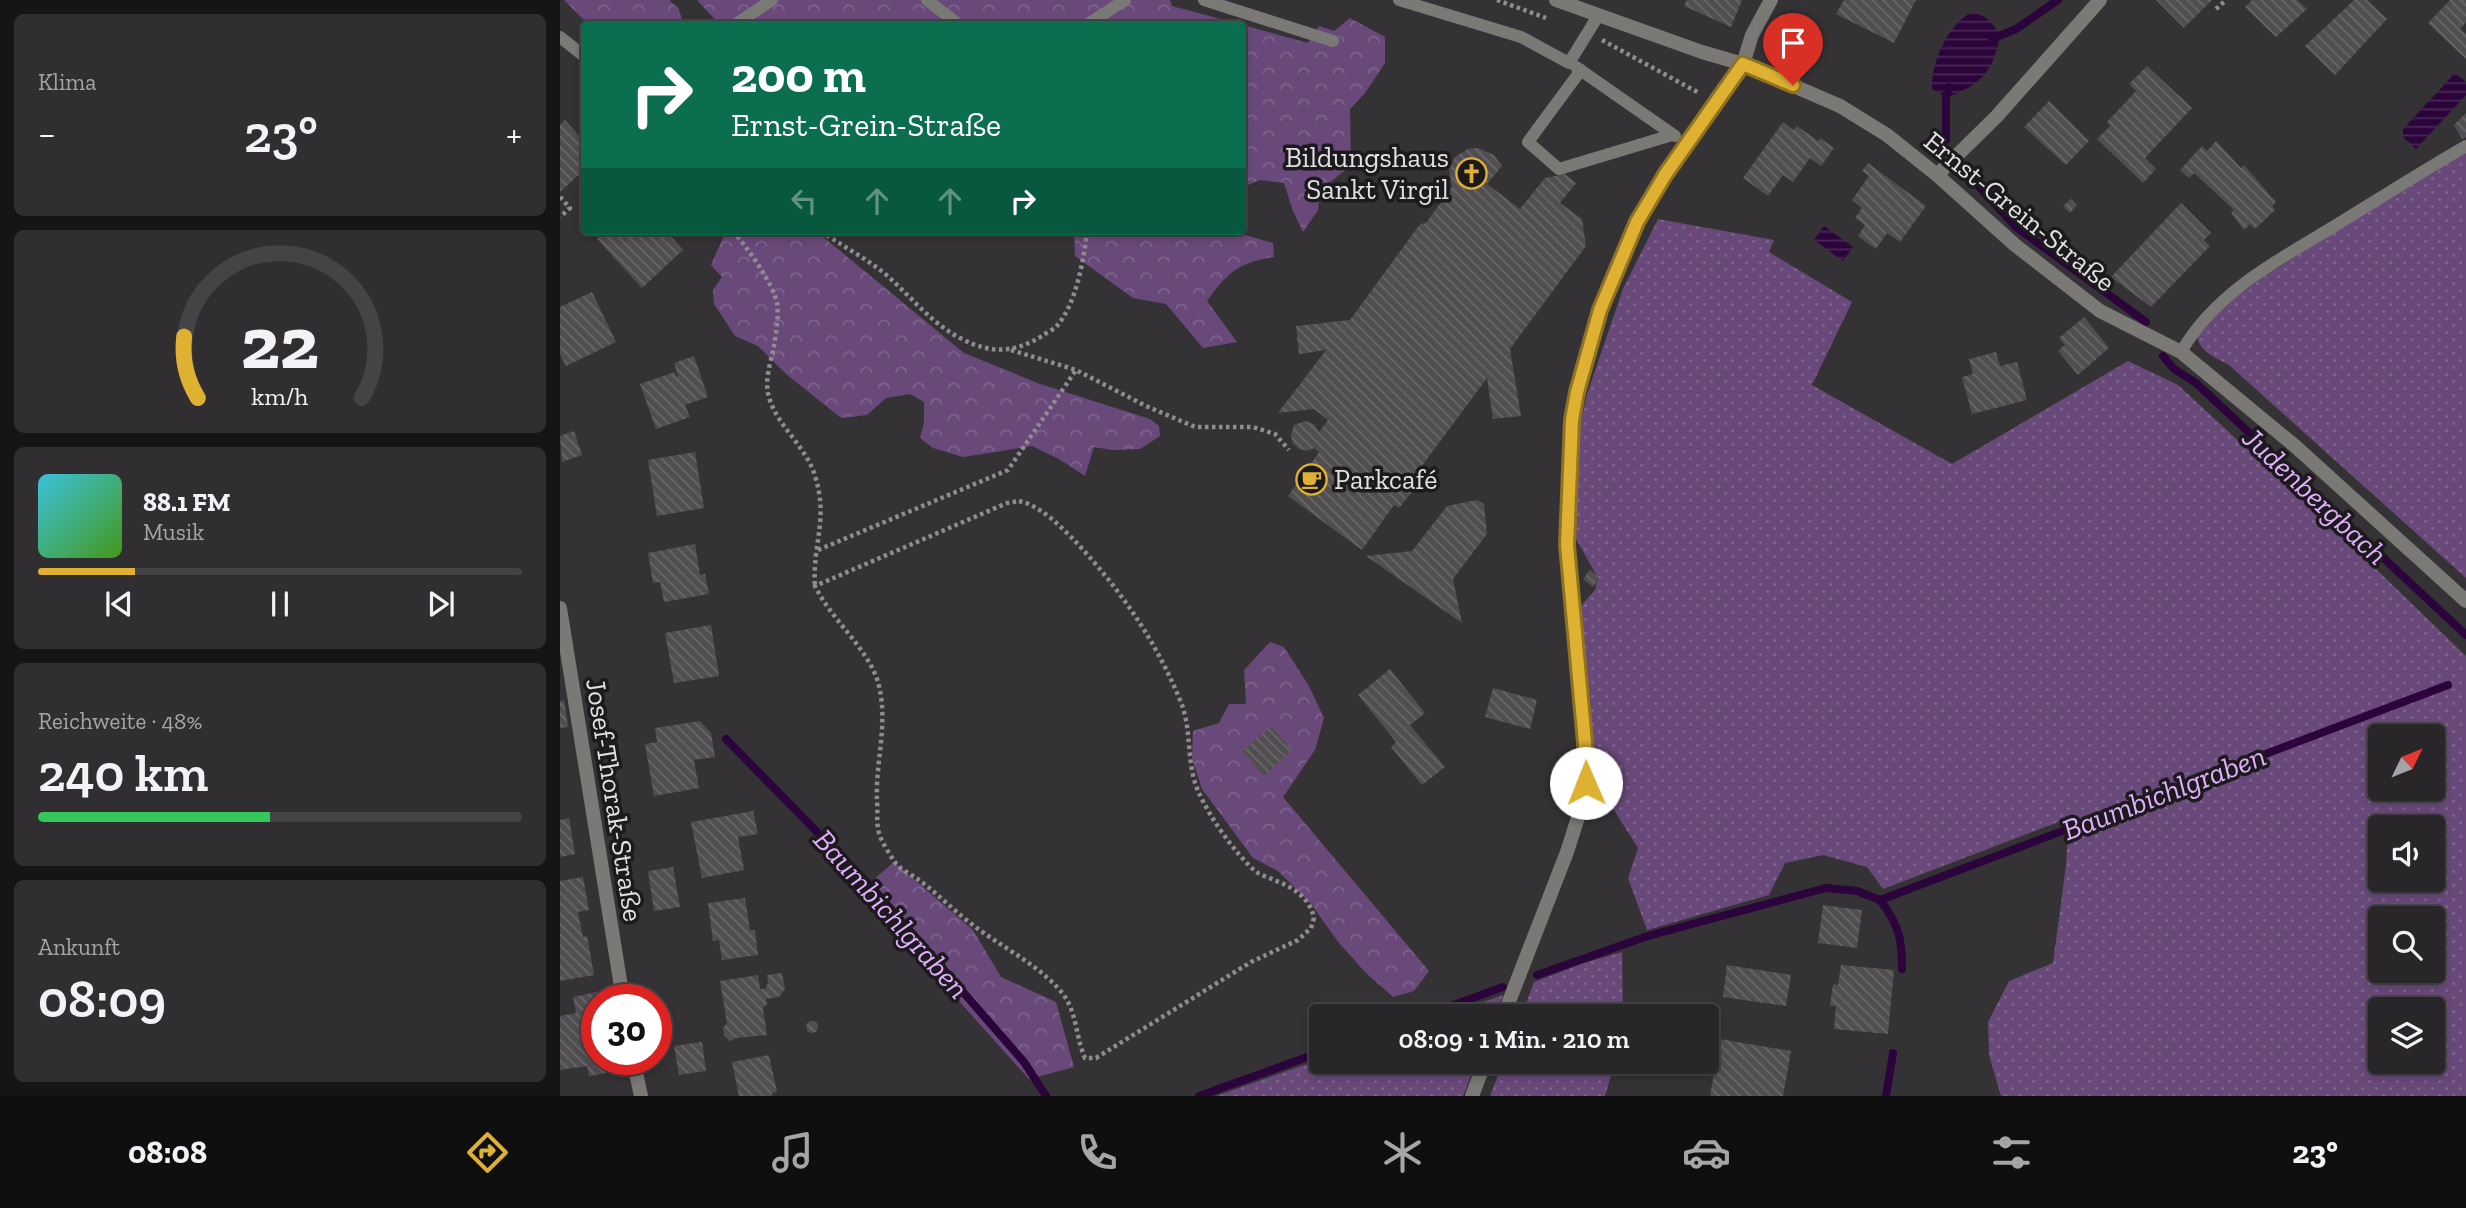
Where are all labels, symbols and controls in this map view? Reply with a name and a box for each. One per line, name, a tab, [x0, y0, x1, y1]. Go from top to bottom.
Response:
pin	[1763, 13, 1823, 85]
icon: arrive	[1774, 24, 1812, 62]
text: 200 m	[731, 46, 866, 105]
icon: right	[616, 49, 707, 140]
text: Klima	[38, 68, 96, 96]
text: 23°	[244, 103, 318, 165]
text: Ernst-Grein-Straße	[731, 106, 1001, 144]
text: −	[38, 111, 56, 157]
text: +	[506, 111, 522, 157]
street label: Ernst-Grein-Straße	[1918, 124, 2122, 299]
place label: Bildungshaus Sankt Virgil	[1285, 141, 1449, 206]
church icon: Bildungshaus Sankt Virgil	[1455, 156, 1489, 190]
icon: left	[785, 182, 823, 220]
icon: ahead	[858, 182, 896, 220]
icon: ahead	[931, 182, 969, 220]
icon: right	[1004, 182, 1042, 220]
text: 22	[241, 299, 319, 387]
text: km/h	[251, 380, 309, 410]
water label: Judenbergbach	[2234, 419, 2395, 572]
cafe icon: Parkcafé	[1294, 462, 1328, 496]
place label: Parkcafé	[1334, 463, 1437, 496]
text: 88.1 FM	[143, 486, 230, 518]
text: Musik	[143, 518, 204, 546]
icon: previous	[100, 585, 138, 623]
icon: pause	[261, 585, 299, 623]
icon: next	[422, 585, 460, 623]
street label: Josef-Thorak-Straße	[579, 676, 650, 924]
text: Reichweite · 48%	[38, 707, 202, 735]
north arrow	[2368, 724, 2445, 802]
map controls	[2368, 724, 2445, 1074]
water label: Baumbichlgraben	[2057, 738, 2271, 848]
text: 240 km	[38, 742, 208, 804]
position arrow	[1549, 746, 1623, 820]
button: sound	[2368, 815, 2445, 892]
water label: Baumbichlgraben	[806, 822, 976, 1006]
button: search	[2368, 906, 2445, 983]
text: Ankunft	[38, 933, 120, 961]
text: 08:09	[38, 968, 166, 1030]
speed limit sign: 30	[581, 984, 672, 1075]
button: layers	[2368, 997, 2445, 1074]
text: 08:09 · 1 Min. · 210 m	[1398, 1023, 1630, 1055]
icon: directions	[463, 1128, 512, 1177]
icon: music	[768, 1128, 817, 1177]
icon: phone	[1073, 1128, 1122, 1177]
icon: climate	[1378, 1128, 1427, 1177]
icon: car	[1682, 1128, 1731, 1177]
icon: filters	[1987, 1128, 2036, 1177]
text: 08:08	[128, 1133, 207, 1171]
text: 23°	[2292, 1133, 2338, 1171]

